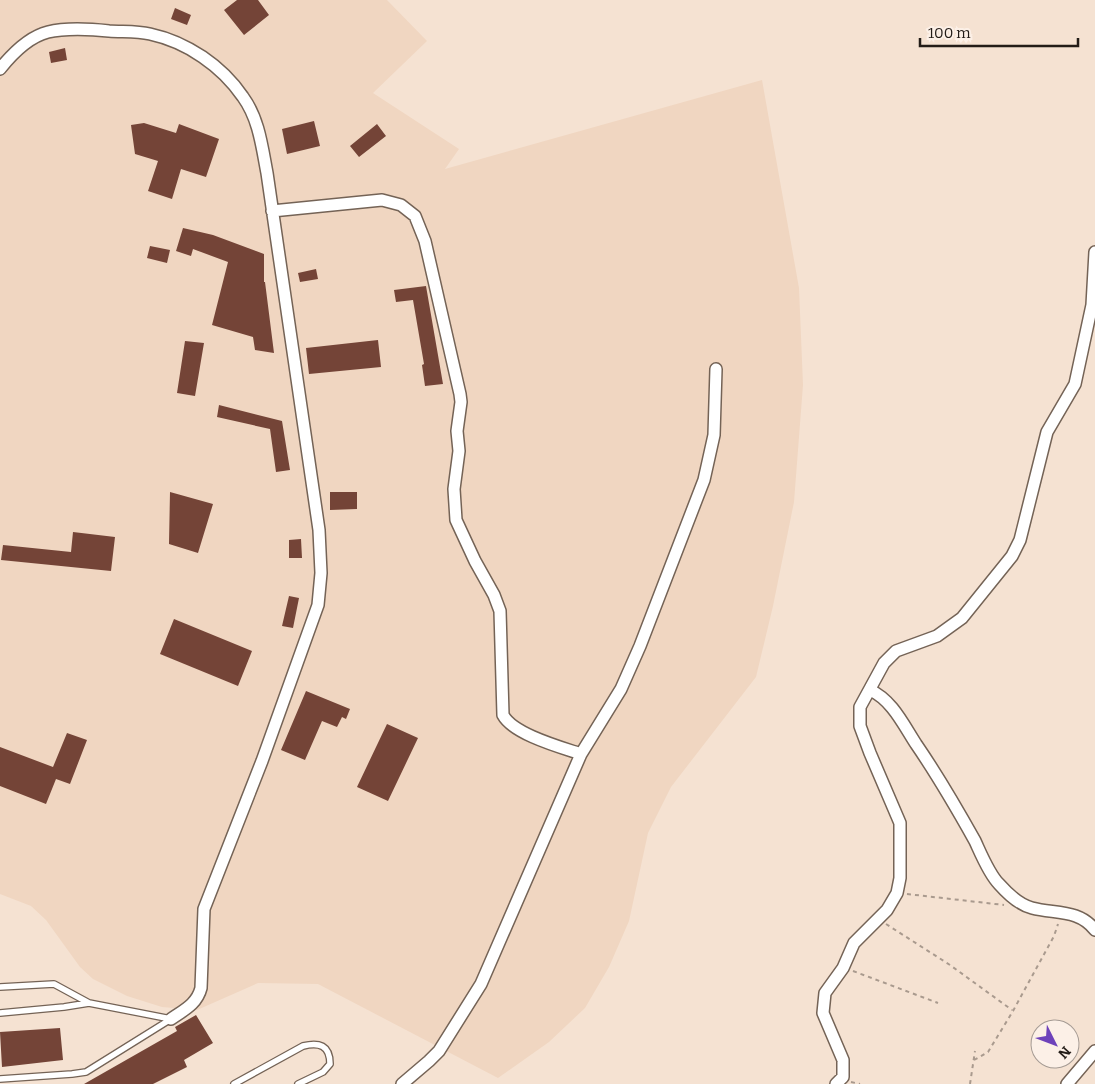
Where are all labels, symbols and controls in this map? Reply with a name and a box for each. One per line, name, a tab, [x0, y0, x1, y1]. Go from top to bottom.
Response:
scale bar	[920, 15, 1078, 47]
text: 100 m	[928, 24, 971, 42]
north arrow	[1030, 1019, 1080, 1069]
text: N	[1054, 1043, 1074, 1062]

